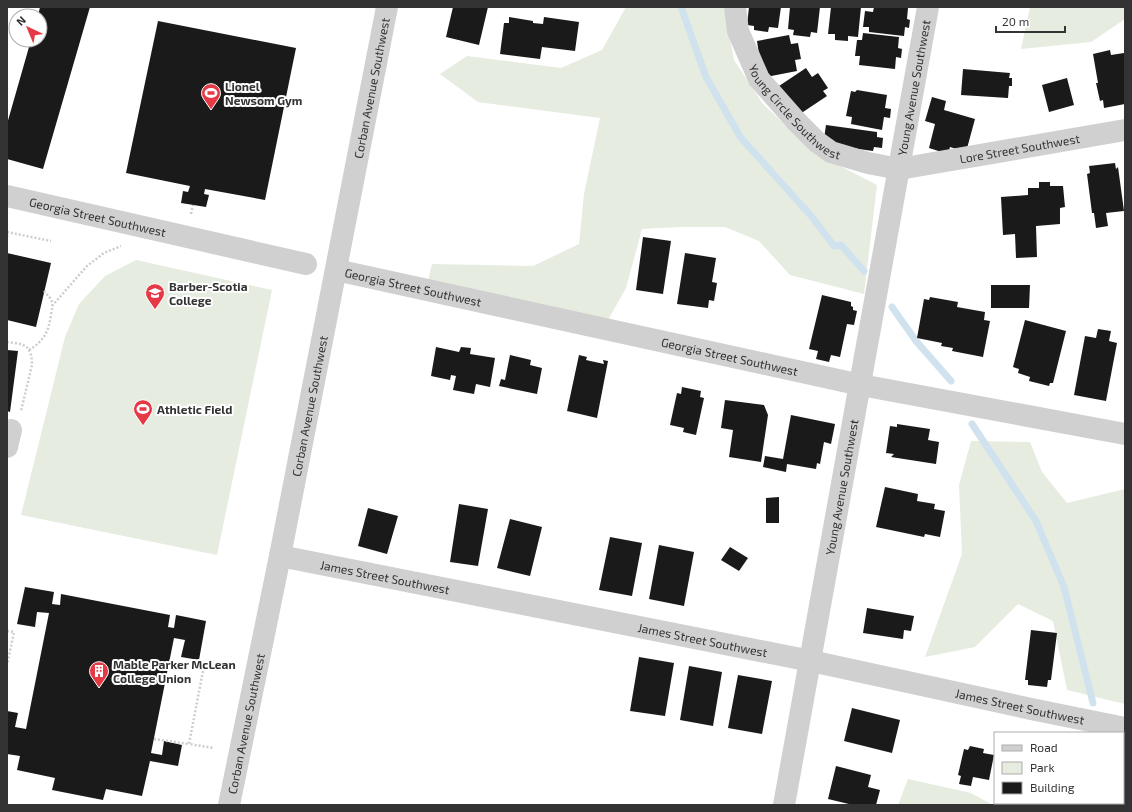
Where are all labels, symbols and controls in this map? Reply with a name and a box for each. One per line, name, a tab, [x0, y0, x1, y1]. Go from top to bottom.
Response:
north arrow	[8, 8, 48, 48]
scale bar	[996, 8, 1065, 34]
text: N	[13, 13, 28, 28]
text: 20 m	[1002, 14, 1029, 28]
street label: Corban Avenue Southwest	[351, 16, 392, 160]
street label: Young Avenue Southwest	[894, 18, 933, 157]
street label: Young Circle Southwest	[746, 62, 843, 162]
place label: Lionel Newsom Gym	[225, 79, 302, 108]
sports icon: Lionel Newsom Gym	[200, 82, 222, 110]
street label: Lore Street Southwest	[958, 131, 1081, 165]
street label: Georgia Street Southwest	[28, 194, 168, 239]
street label: Georgia Street Southwest	[343, 265, 483, 309]
place label: Barber-Scotia College	[169, 279, 248, 307]
school or university icon: Barber-Scotia College	[144, 282, 166, 310]
street label: Corban Avenue Southwest	[289, 334, 330, 478]
street label: Georgia Street Southwest	[660, 334, 800, 378]
sports icon: Athletic Field	[132, 398, 154, 426]
place label: Athletic Field	[157, 402, 232, 416]
street label: Young Avenue Southwest	[822, 418, 861, 556]
street label: James Street Southwest	[319, 557, 451, 596]
street label: James Street Southwest	[637, 620, 769, 659]
street label: Corban Avenue Southwest	[224, 652, 267, 795]
place label: Mable Parker McLean College Union	[113, 657, 236, 685]
building icon: Mable Parker McLean College Union	[88, 660, 110, 688]
street label: James Street Southwest	[954, 686, 1086, 727]
legend	[994, 732, 1124, 804]
text: Road	[1030, 740, 1058, 754]
text: Park	[1030, 760, 1055, 774]
text: Building	[1030, 780, 1075, 794]

